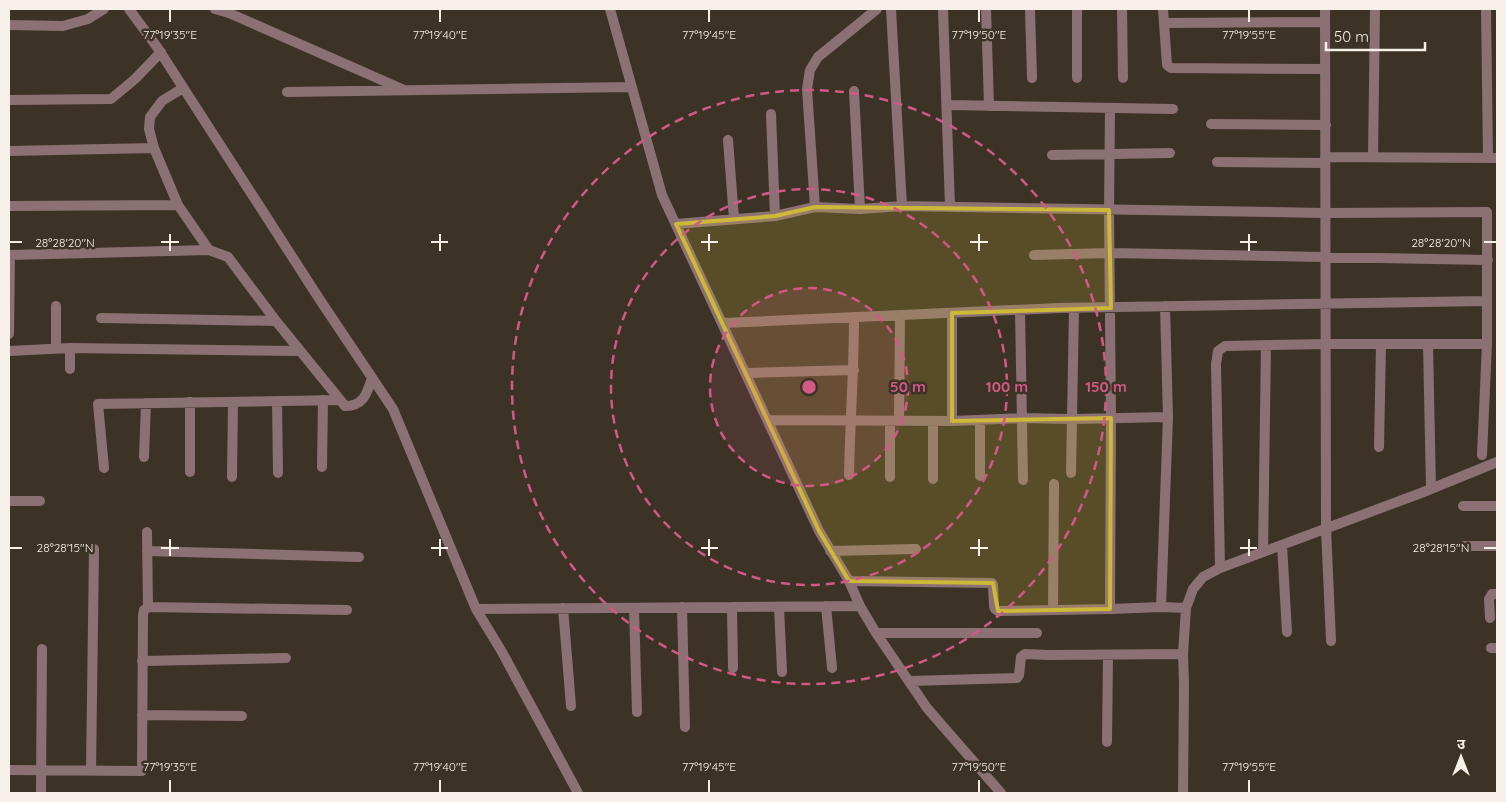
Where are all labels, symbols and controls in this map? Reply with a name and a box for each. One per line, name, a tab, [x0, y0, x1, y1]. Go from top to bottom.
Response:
scale bar	[1326, 20, 1425, 52]
text: 77°19'35"E	[143, 27, 197, 42]
text: 77°19'40"E	[413, 27, 467, 42]
text: 77°19'45"E	[682, 27, 736, 42]
text: 77°19'50"E	[952, 27, 1007, 42]
text: 77°19'55"E	[1222, 27, 1276, 42]
text: 50 m	[1334, 27, 1369, 46]
text: 28°28'20"N	[35, 235, 95, 250]
text: 28°28'20"N	[1411, 235, 1471, 250]
text: 50 m	[890, 377, 926, 396]
text: 100 m	[986, 377, 1028, 396]
text: 150 m	[1085, 377, 1127, 396]
centre of rings	[800, 378, 818, 396]
text: 28°28'15"N	[37, 540, 93, 555]
text: 28°28'15"N	[1413, 540, 1469, 555]
north arrow	[1436, 732, 1486, 782]
text: उ	[1457, 735, 1466, 753]
text: 77°19'35"E	[143, 759, 197, 774]
text: 77°19'40"E	[413, 759, 467, 774]
text: 77°19'45"E	[682, 759, 736, 774]
text: 77°19'50"E	[952, 759, 1007, 774]
text: 77°19'55"E	[1222, 759, 1276, 774]

